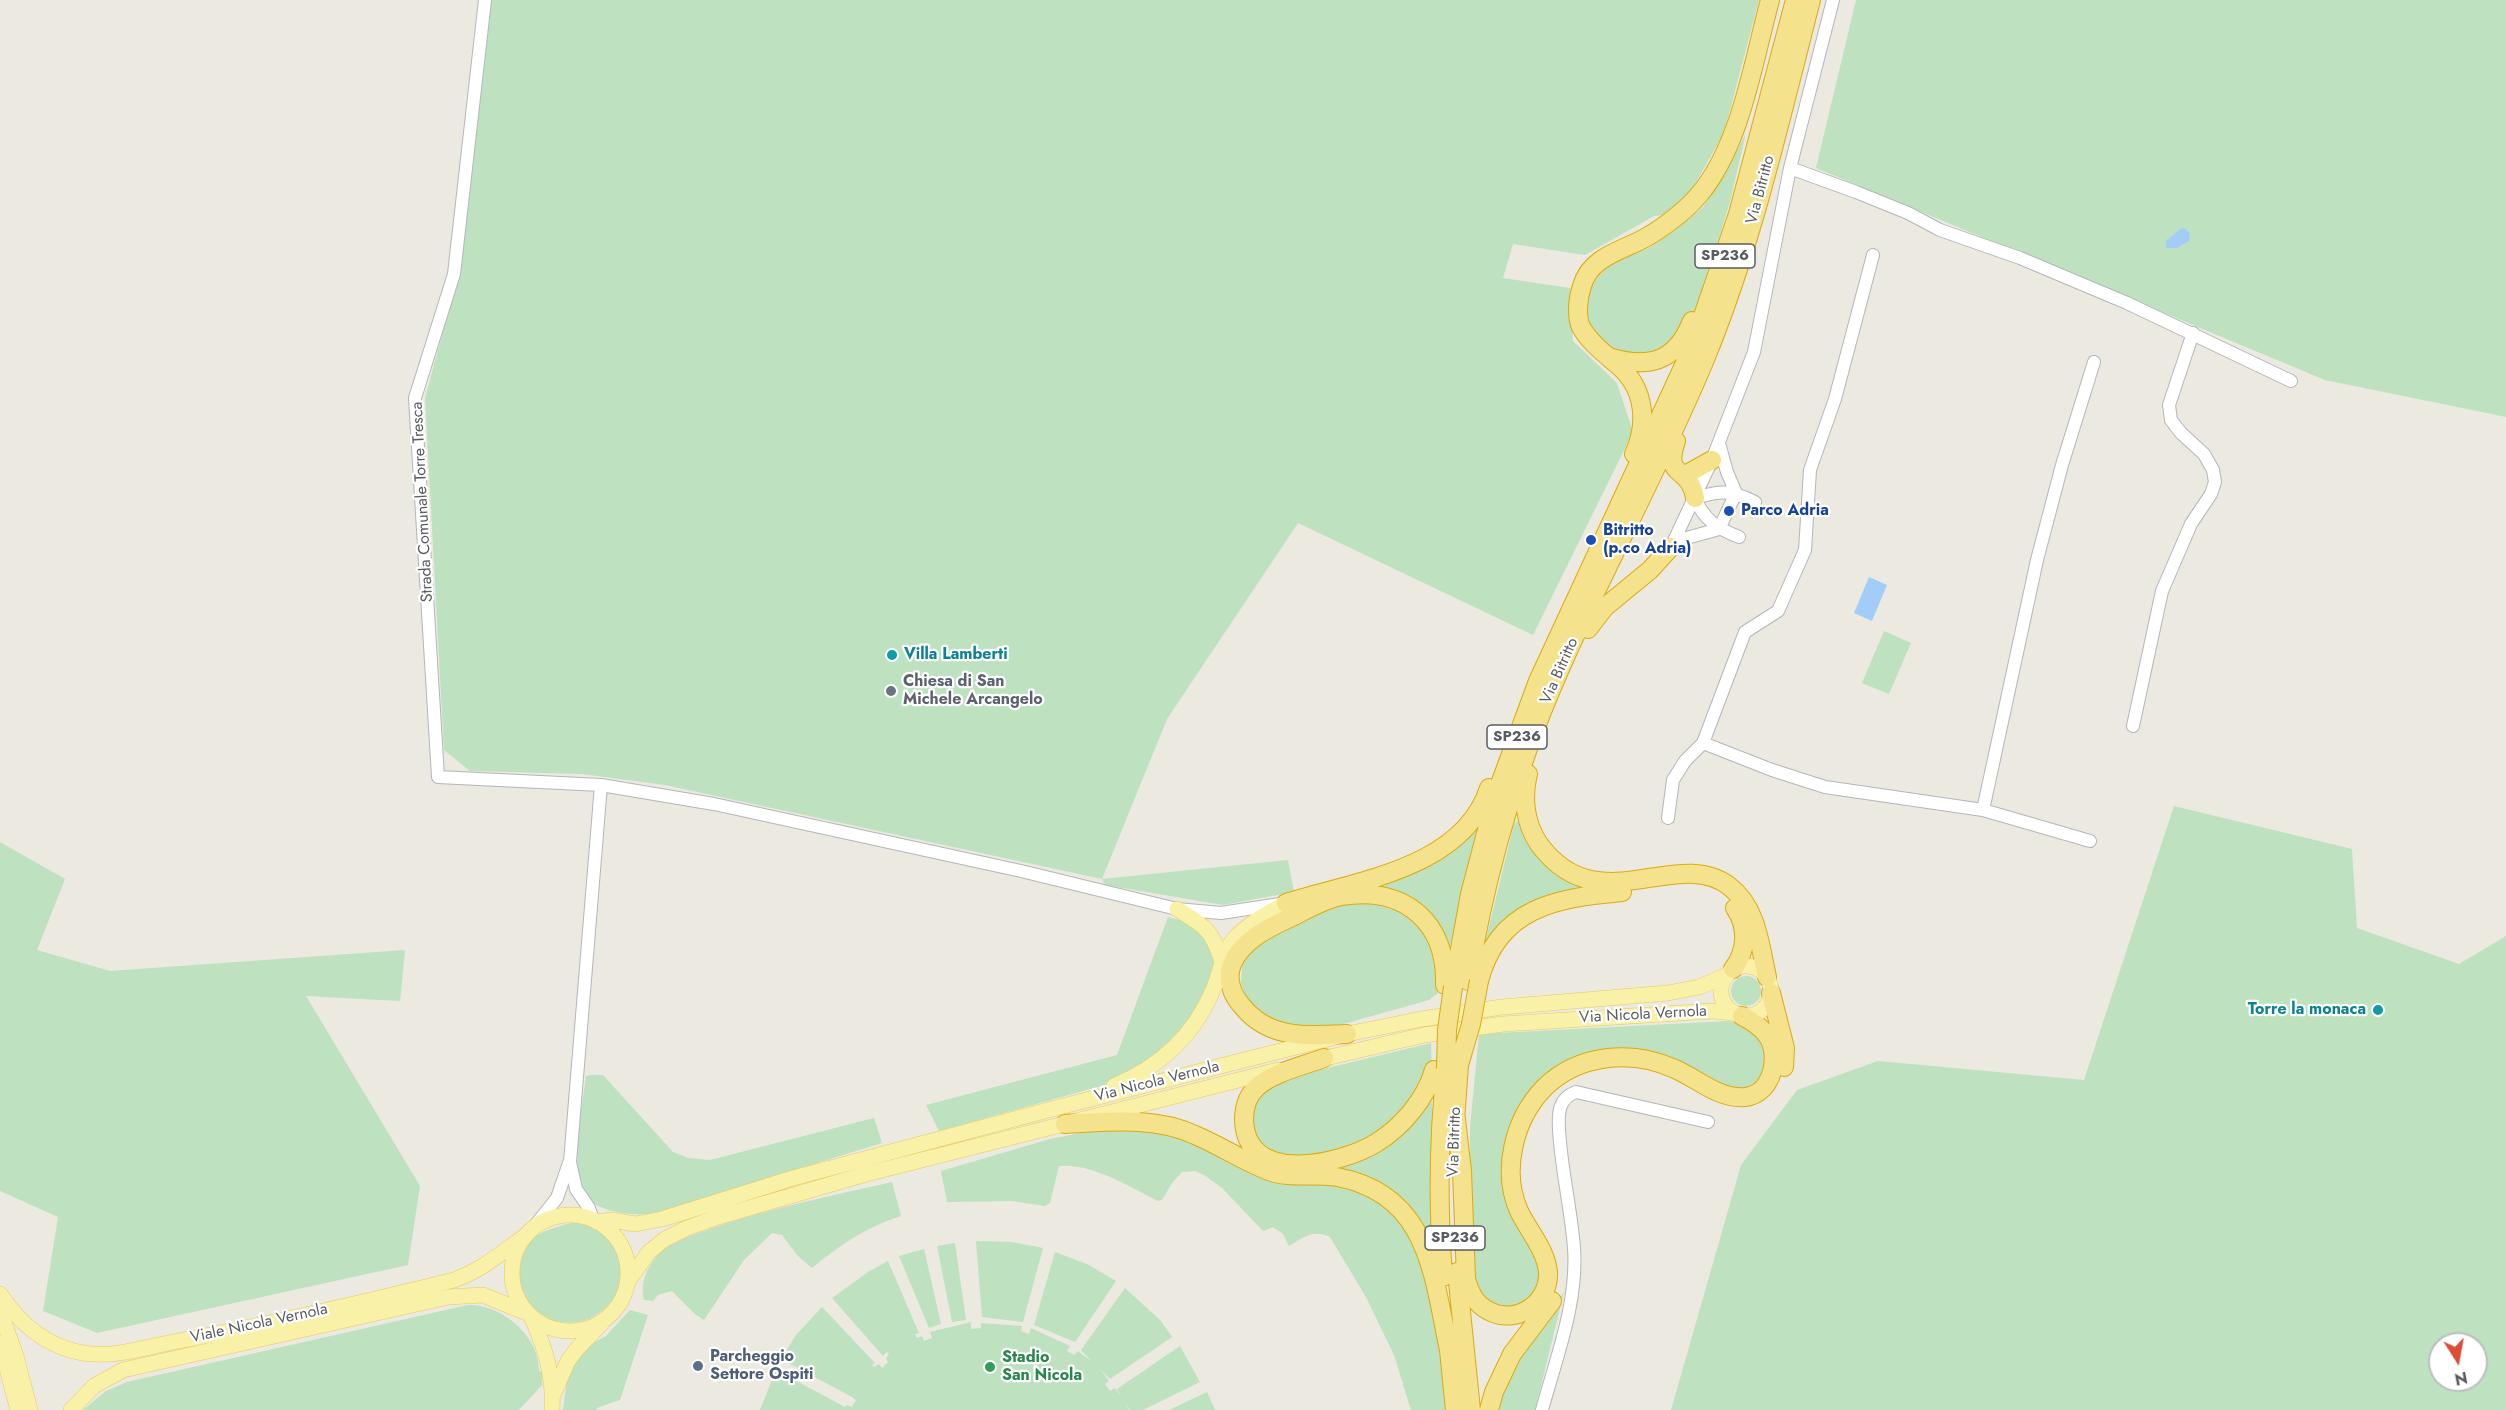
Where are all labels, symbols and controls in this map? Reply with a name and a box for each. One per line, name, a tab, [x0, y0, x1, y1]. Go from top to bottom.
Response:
street label: Via Bitritto	[1743, 154, 1779, 226]
road number: SP236	[1695, 244, 1755, 268]
street label: Strada Comunale Torre Tresca	[408, 401, 438, 603]
place label: Parco Adria	[1741, 501, 1829, 521]
marker: Parco Adria	[1722, 504, 1736, 518]
place label: Bitritto (p.co Adria)	[1603, 521, 1692, 559]
marker: Bitritto (p.co Adria)	[1584, 533, 1598, 547]
street label: Via Bitritto	[1537, 635, 1583, 707]
place label: Villa Lamberti	[904, 645, 1008, 665]
marker: Villa Lamberti	[885, 648, 899, 662]
place label: Chiesa di San Michele Arcangelo	[903, 672, 1043, 710]
marker: Chiesa di San Michele Arcangelo	[884, 684, 898, 698]
road number: SP236	[1487, 725, 1547, 749]
place label: Torre la monaca	[2248, 1000, 2366, 1020]
street label: Via Nicola Vernola	[1579, 1002, 1707, 1028]
marker: Torre la monaca	[2371, 1003, 2385, 1017]
street label: Via Nicola Vernola	[1093, 1057, 1221, 1107]
street label: Via Bitritto	[1444, 1107, 1466, 1177]
road number: SP236	[1425, 1226, 1485, 1250]
street label: Viale Nicola Vernola	[189, 1300, 329, 1348]
north arrow	[2428, 1332, 2488, 1392]
place label: Parcheggio Settore Ospiti	[710, 1347, 813, 1385]
place label: Stadio San Nicola	[1002, 1348, 1082, 1386]
marker: Parcheggio Settore Ospiti	[691, 1359, 705, 1373]
marker: Stadio San Nicola	[983, 1360, 997, 1374]
text: N	[2453, 1366, 2470, 1391]

